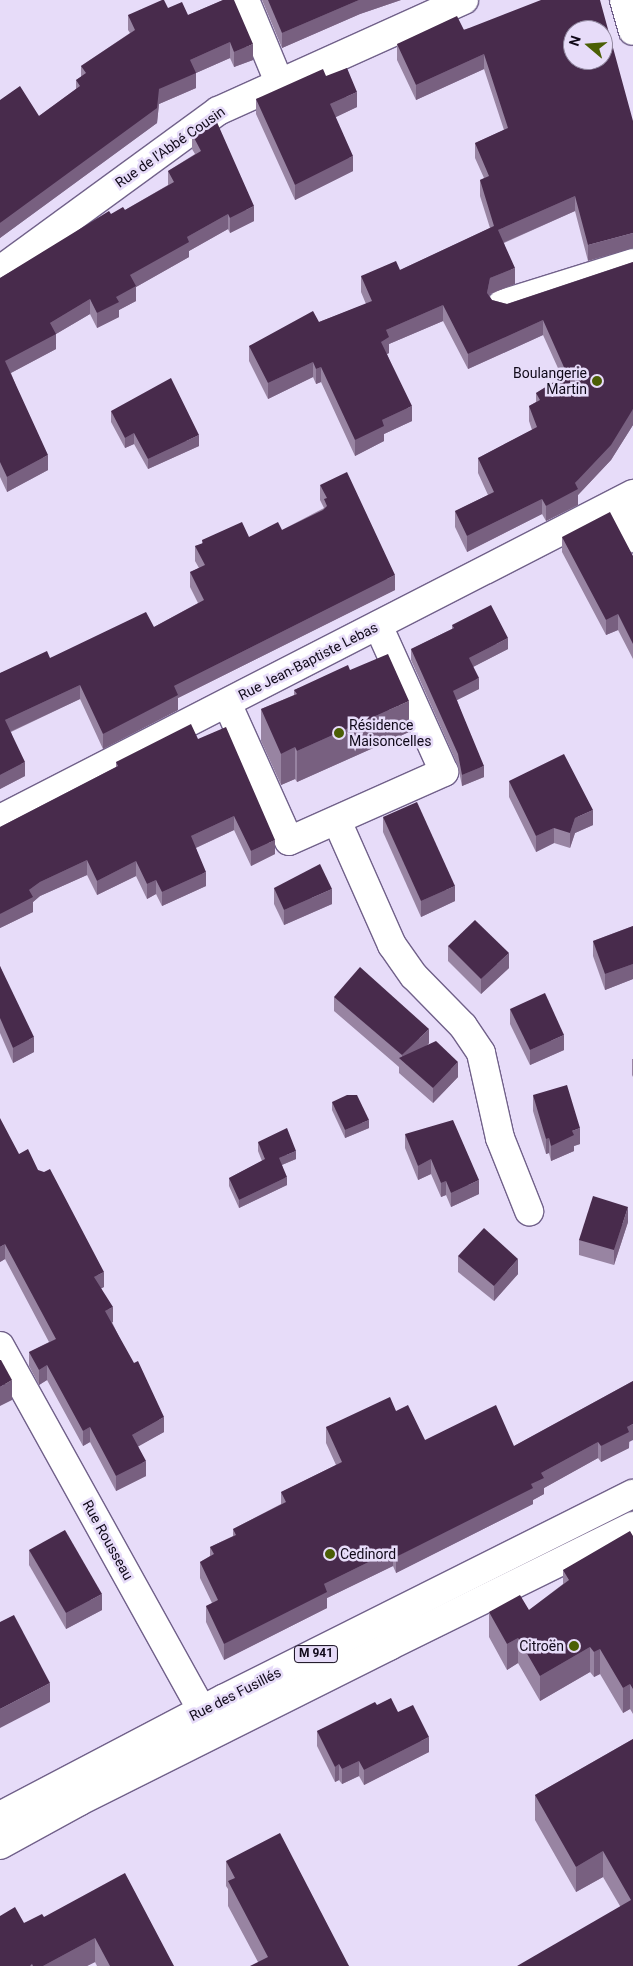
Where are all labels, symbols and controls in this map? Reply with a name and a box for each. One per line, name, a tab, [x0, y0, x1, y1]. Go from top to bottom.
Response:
north arrow	[563, 20, 613, 70]
text: N	[566, 34, 584, 48]
street label: Rue de l'Abbé Cousin	[112, 103, 228, 191]
place label: Boulangerie Martin	[513, 365, 587, 398]
marker: Boulangerie Martin	[591, 375, 603, 387]
street label: Rue Jean-Baptiste Lebas	[236, 619, 380, 703]
place label: Résidence Maisoncelles	[349, 717, 431, 750]
marker: Résidence Maisoncelles	[333, 727, 345, 739]
street label: Rue Rousseau	[79, 1497, 137, 1583]
place label: Cedinord	[340, 1546, 396, 1562]
marker: Cedinord	[324, 1548, 336, 1560]
place label: Citroën	[519, 1638, 564, 1654]
marker: Citroën	[568, 1640, 580, 1652]
road number: M 941	[294, 1645, 338, 1664]
street label: Rue des Fusillés	[186, 1664, 284, 1724]

